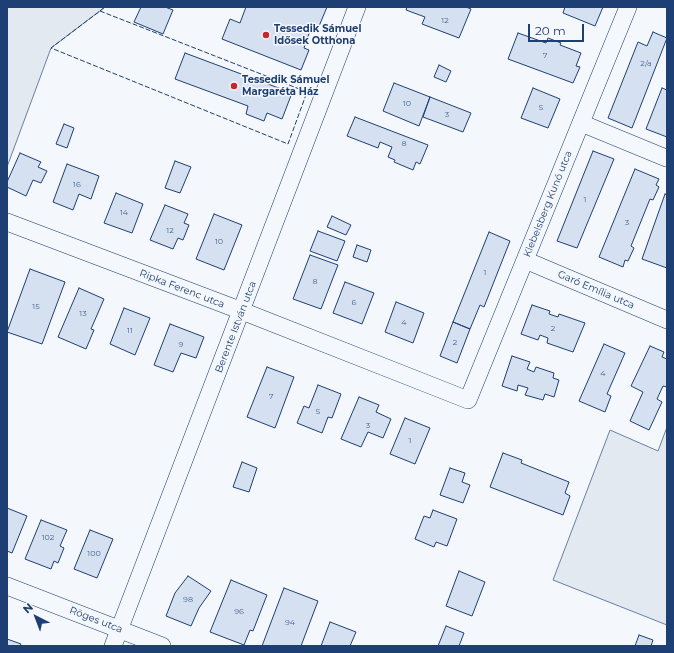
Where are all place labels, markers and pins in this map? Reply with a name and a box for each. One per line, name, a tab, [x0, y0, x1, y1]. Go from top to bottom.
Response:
place label: Tessedik Sámuel Idősek Otthona	[274, 23, 361, 46]
marker: Tessedik Sámuel Idősek Otthona	[261, 30, 271, 40]
place label: Tessedik Sámuel Margaréta Ház	[242, 74, 329, 98]
marker: Tessedik Sámuel Margaréta Ház	[229, 81, 239, 91]

